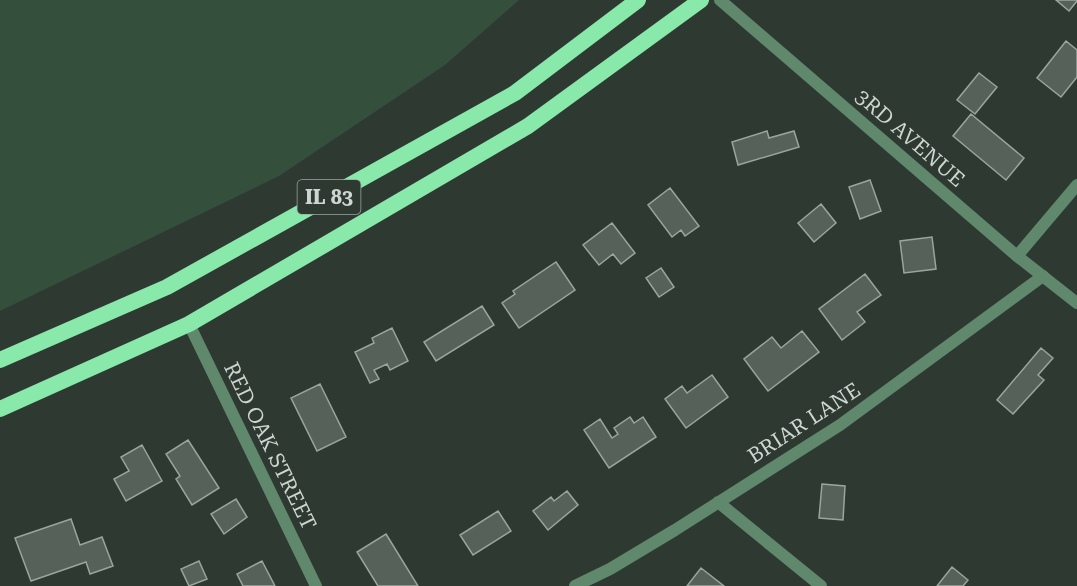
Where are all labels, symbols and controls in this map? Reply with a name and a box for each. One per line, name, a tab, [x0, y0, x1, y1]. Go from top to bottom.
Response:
street label: 3RD AVENUE	[851, 84, 969, 192]
road number: IL 83	[298, 180, 360, 214]
street label: RED OAK STREET	[219, 358, 321, 534]
street label: BRIAR LANE	[743, 378, 865, 468]

